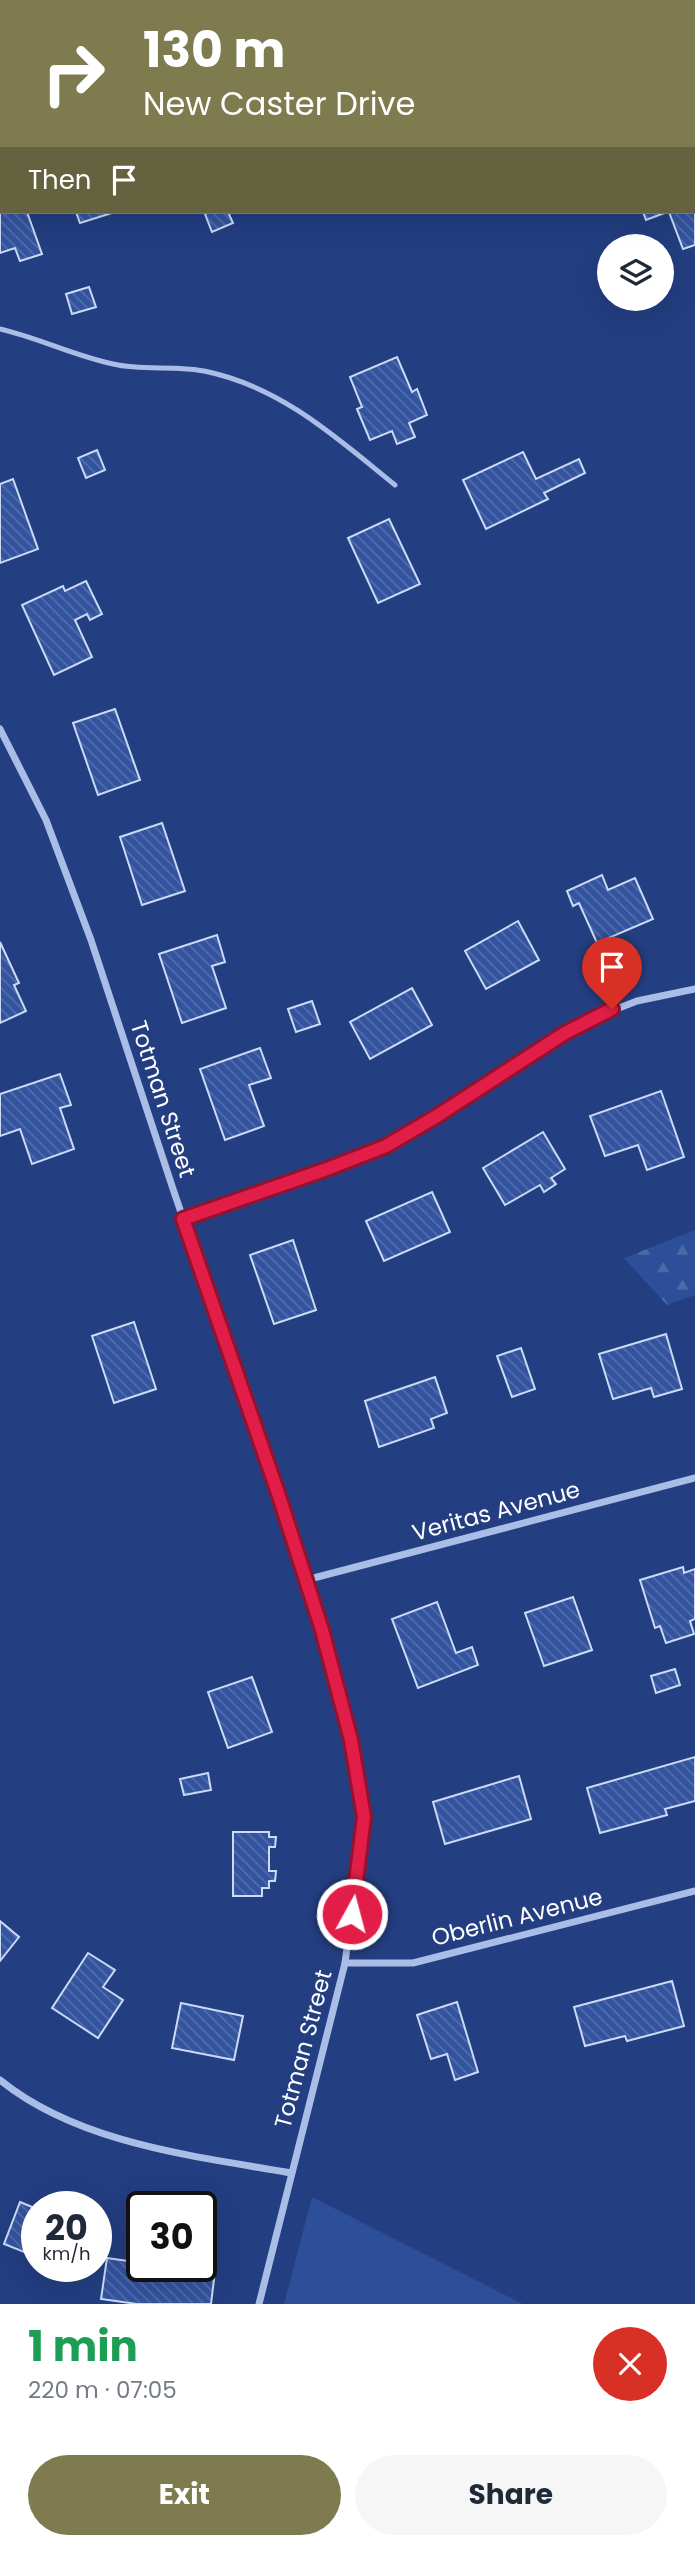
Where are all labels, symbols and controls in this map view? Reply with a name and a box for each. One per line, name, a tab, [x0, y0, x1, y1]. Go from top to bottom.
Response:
text: 130 m	[143, 16, 285, 84]
icon: right	[28, 28, 119, 119]
text: New Caster Drive	[143, 81, 415, 126]
icon: arrive	[105, 161, 143, 199]
text: Then	[28, 162, 91, 198]
map controls	[597, 234, 674, 311]
button: layers	[597, 234, 674, 311]
pin	[582, 937, 642, 1009]
icon: arrive	[593, 948, 631, 986]
street label: Totman Street	[123, 1017, 203, 1181]
street label: Veritas Avenue	[409, 1473, 583, 1549]
position arrow	[315, 1877, 389, 1951]
street label: Oberlin Avenue	[428, 1880, 606, 1954]
street label: Totman Street	[266, 1966, 340, 2132]
speed limit sign: 30	[126, 2191, 217, 2282]
text: 20	[45, 2203, 88, 2252]
text: km/h	[43, 2241, 90, 2266]
text: 1 min	[28, 2317, 138, 2376]
button: close	[593, 2327, 667, 2401]
text: 220 m · 07:05	[28, 2374, 177, 2406]
button: Exit	[28, 2455, 341, 2535]
button: Share	[355, 2455, 667, 2535]

